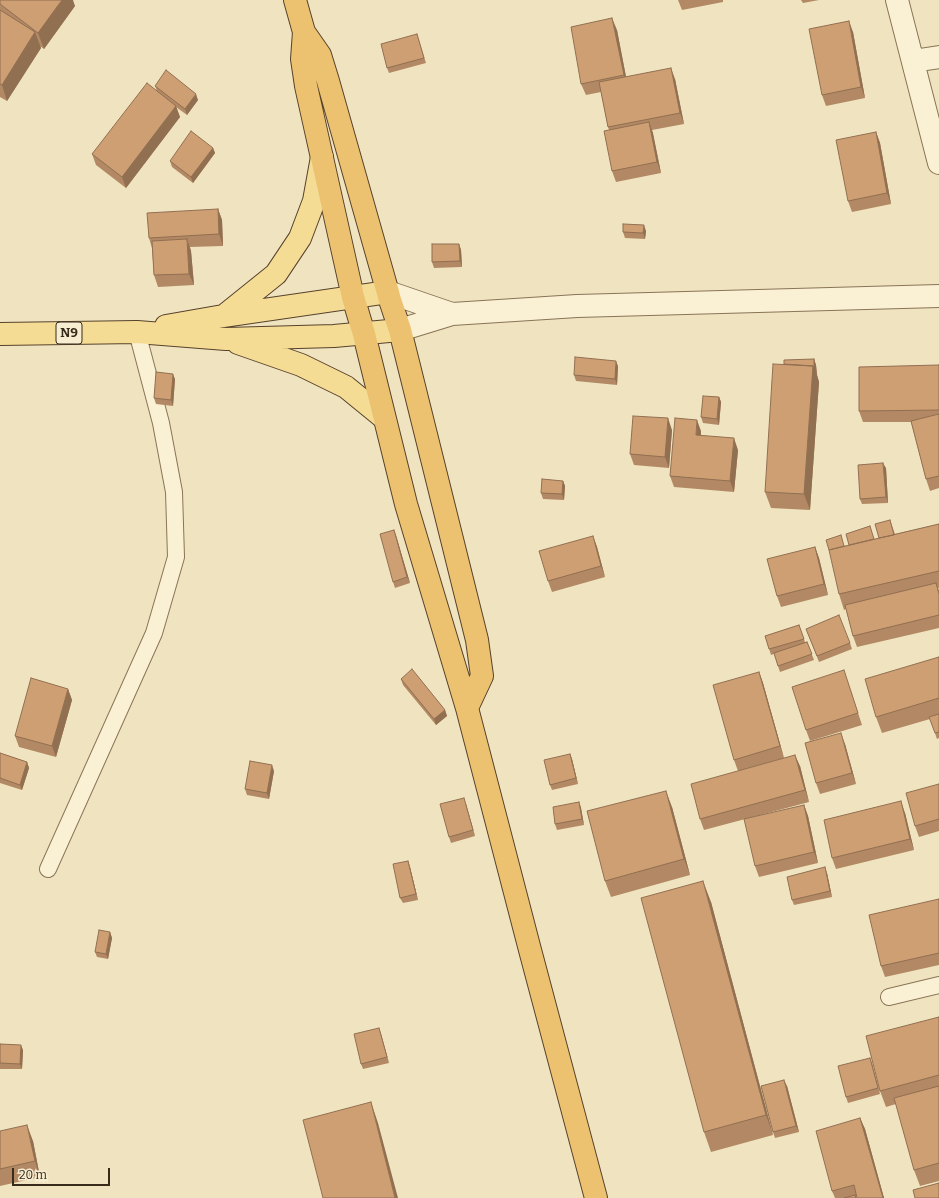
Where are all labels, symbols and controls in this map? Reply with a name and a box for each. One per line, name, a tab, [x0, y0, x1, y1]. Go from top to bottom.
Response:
road number: N9	[56, 322, 82, 344]
scale bar	[14, 1160, 112, 1186]
text: 20 m	[19, 1168, 47, 1182]

